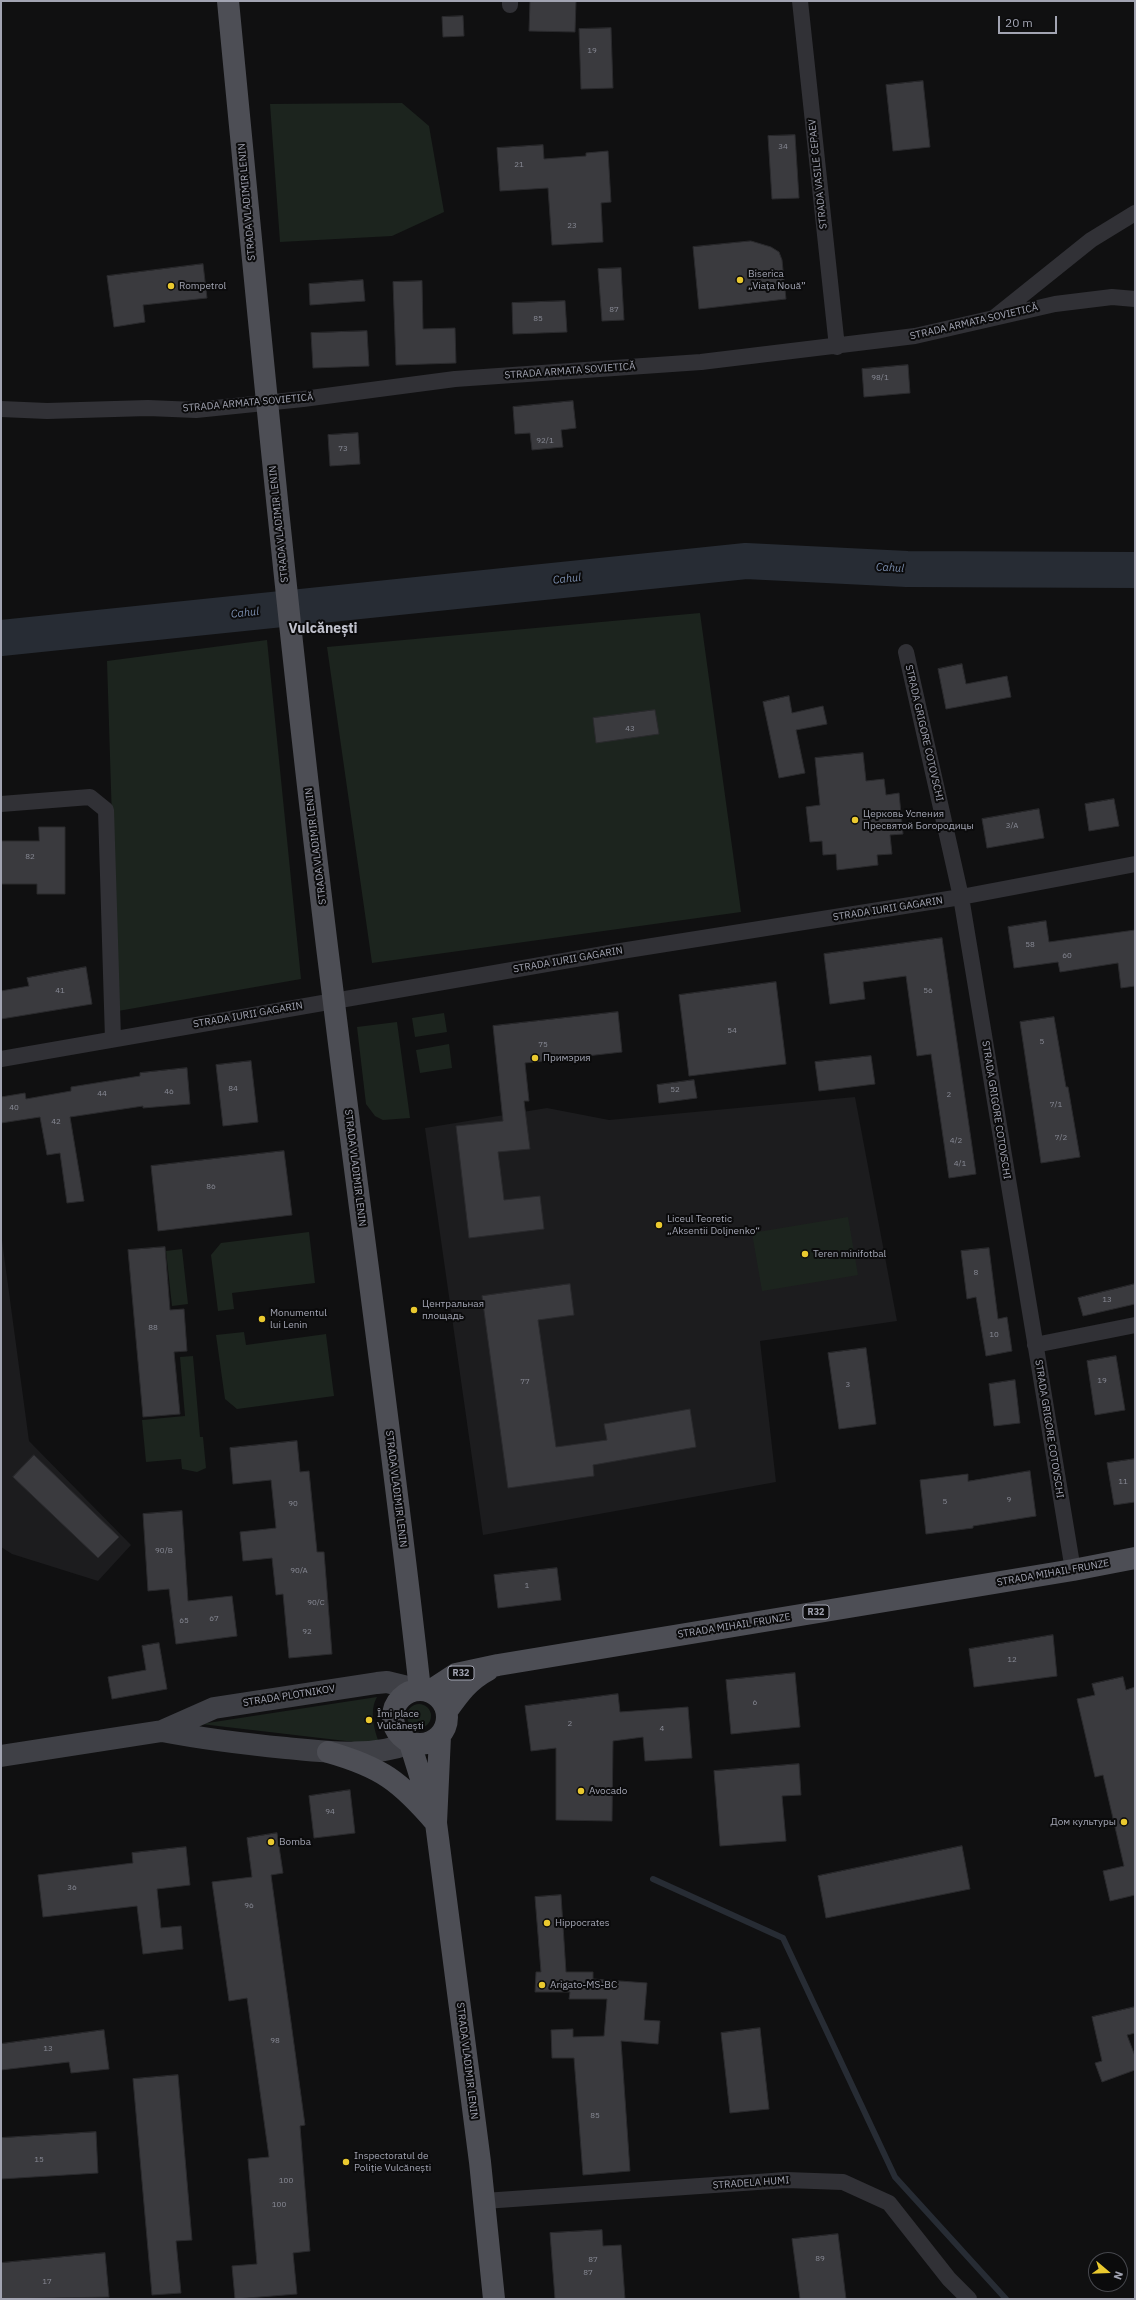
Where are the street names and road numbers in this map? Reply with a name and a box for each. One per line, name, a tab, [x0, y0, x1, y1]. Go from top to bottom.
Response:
street label: STRADA VASILE CEPAEV	[806, 118, 830, 230]
street label: STRADA VLADIMIR LENIN	[236, 143, 258, 261]
street label: STRADA ARMATA SOVIETICĂ	[909, 301, 1039, 343]
street label: STRADA ARMATA SOVIETICĂ	[504, 360, 636, 382]
street label: STRADA ARMATA SOVIETICĂ	[182, 391, 314, 415]
street label: STRADA VLADIMIR LENIN	[267, 465, 291, 583]
street label: STRADA GRIGORE COTOVSCHI	[902, 663, 946, 803]
street label: STRADA VLADIMIR LENIN	[303, 787, 329, 905]
street label: STRADA IURII GAGARIN	[832, 894, 944, 924]
street label: STRADA IURII GAGARIN	[512, 944, 624, 976]
street label: STRADA IURII GAGARIN	[192, 999, 304, 1031]
street label: STRADA GRIGORE COTOVSCHI	[979, 1040, 1013, 1180]
street label: STRADA VLADIMIR LENIN	[342, 1109, 368, 1227]
street label: STRADA GRIGORE COTOVSCHI	[1032, 1359, 1066, 1499]
street label: STRADA VLADIMIR LENIN	[383, 1430, 409, 1548]
street label: STRADA MIHAIL FRUNZE	[996, 1557, 1110, 1589]
road number: R32	[803, 1605, 829, 1619]
street label: STRADA MIHAIL FRUNZE	[677, 1611, 791, 1641]
road number: R32	[448, 1666, 474, 1680]
street label: STRADA PLOTNIKOV	[242, 1683, 336, 1709]
street label: STRADA VLADIMIR LENIN	[454, 2002, 480, 2120]
street label: STRADELA HUMI	[712, 2174, 790, 2192]

